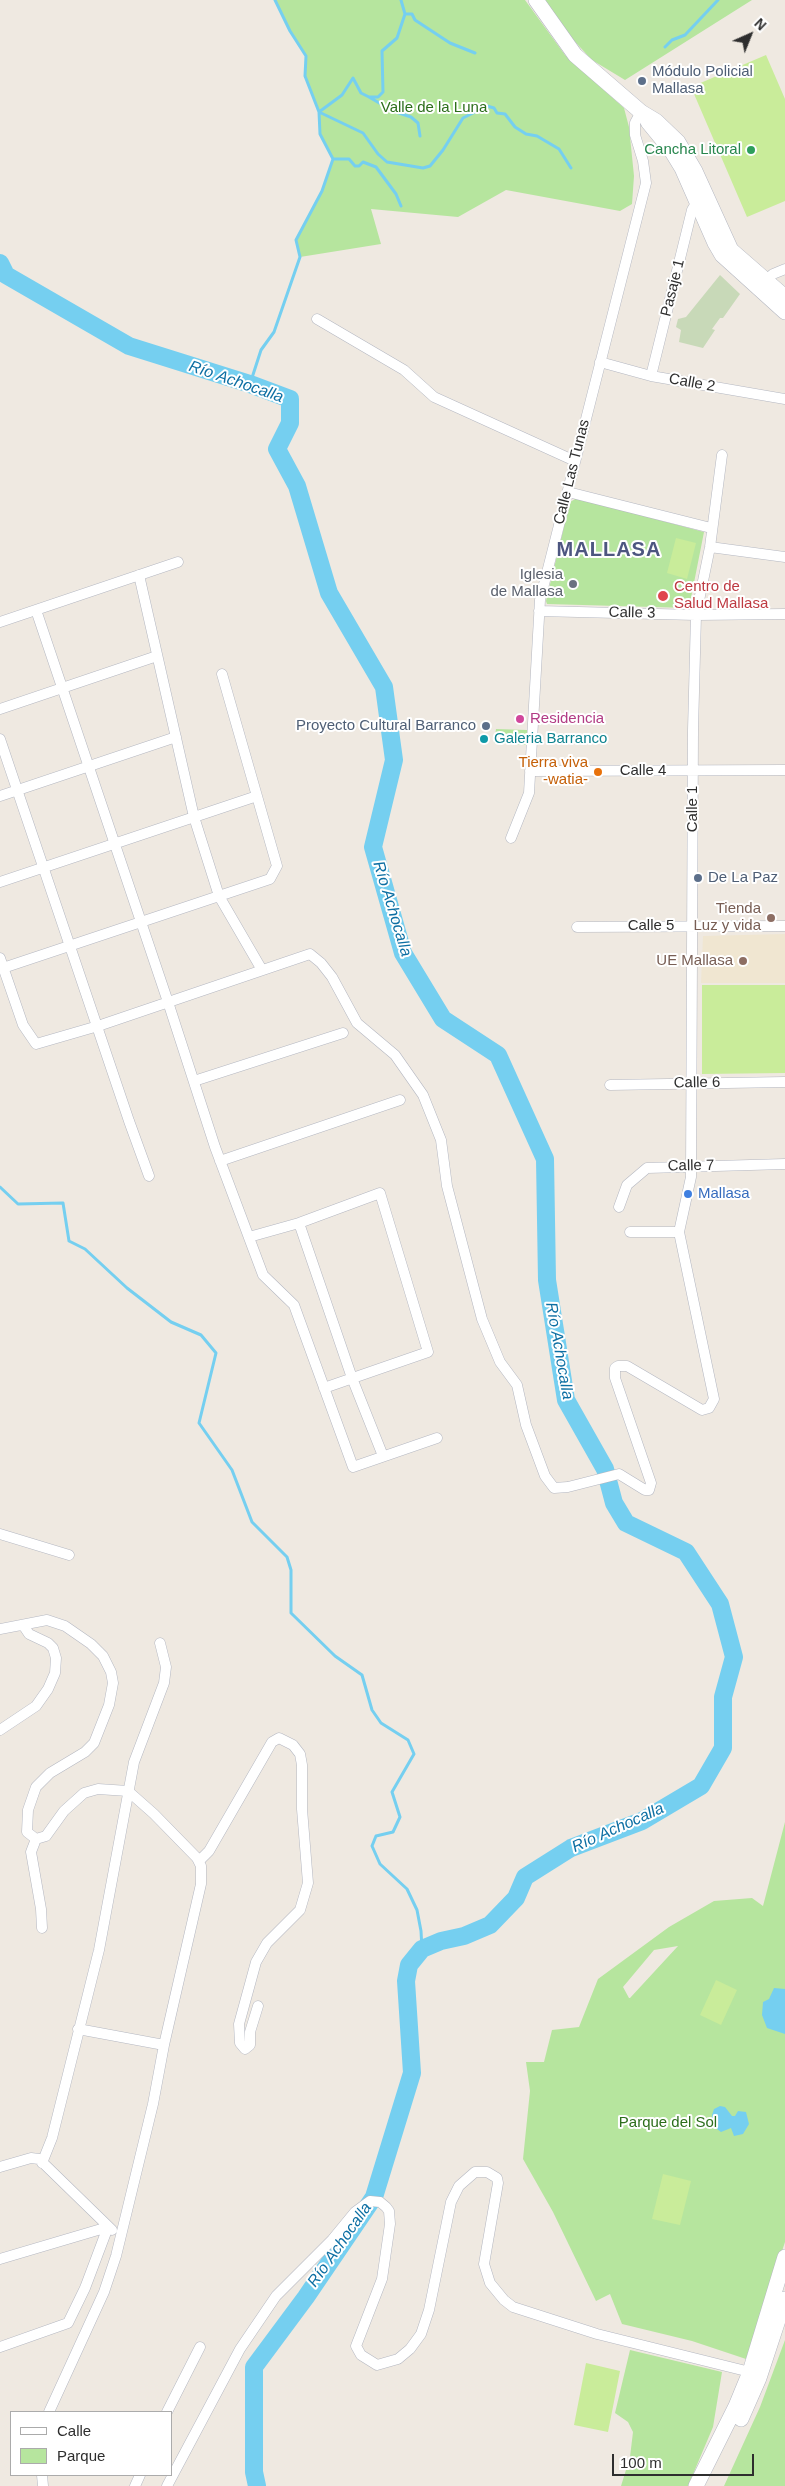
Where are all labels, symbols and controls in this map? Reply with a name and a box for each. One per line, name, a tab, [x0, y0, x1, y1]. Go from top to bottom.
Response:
north arrow	[725, 10, 775, 60]
text: N	[751, 15, 770, 33]
place label: Módulo Policial Mallasa	[652, 63, 753, 98]
marker: Módulo Policial Mallasa	[636, 75, 648, 87]
park label: Valle de la Luna	[381, 99, 487, 117]
place label: Cancha Litoral	[644, 141, 741, 159]
marker: Cancha Litoral	[745, 144, 757, 156]
street label: Pasaje 1	[657, 258, 689, 318]
water label: Río Achocalla	[186, 357, 286, 407]
street label: Calle 2	[667, 370, 717, 396]
street label: Calle Las Tunas	[550, 418, 594, 526]
district label: MALLASA	[556, 538, 662, 562]
place label: Iglesia de Mallasa	[490, 566, 563, 601]
marker: Iglesia de Mallasa	[567, 578, 579, 590]
place label: Centro de Salud Mallasa	[674, 578, 768, 613]
marker: Centro de Salud Mallasa	[656, 589, 670, 603]
street label: Calle 3	[609, 604, 655, 622]
place label: Residencia	[530, 710, 604, 728]
marker: Residencia	[514, 713, 526, 725]
place label: Proyecto Cultural Barranco	[296, 717, 476, 735]
marker: Proyecto Cultural Barranco	[480, 720, 492, 732]
place label: Galeria Barranco	[494, 730, 607, 748]
marker: Galeria Barranco	[478, 733, 490, 745]
place label: Tierra viva -watia-	[519, 754, 588, 789]
street label: Calle 4	[620, 762, 666, 780]
marker: Tierra viva -watia-	[592, 766, 604, 778]
street label: Calle 1	[684, 786, 702, 832]
water label: Río Achocalla	[368, 859, 416, 959]
place label: De La Paz	[708, 869, 778, 887]
marker: De La Paz	[692, 872, 704, 884]
place label: Tienda Luz y vida	[693, 900, 761, 935]
marker: Tienda Luz y vida	[765, 912, 777, 924]
street label: Calle 5	[628, 917, 674, 935]
place label: UE Mallasa	[656, 952, 733, 970]
marker: UE Mallasa	[737, 955, 749, 967]
street label: Calle 6	[674, 1074, 720, 1092]
street label: Calle 7	[668, 1157, 714, 1175]
place label: Mallasa	[698, 1185, 750, 1203]
marker: Mallasa	[682, 1188, 694, 1200]
water label: Río Achocalla	[541, 1301, 577, 1401]
water label: Río Achocalla	[569, 1799, 667, 1857]
park label: Parque del Sol	[619, 2114, 717, 2132]
water label: Río Achocalla	[304, 2199, 376, 2291]
legend	[10, 2411, 172, 2476]
text: Calle	[57, 2422, 91, 2439]
scale bar	[615, 2444, 758, 2476]
text: Parque	[57, 2447, 105, 2464]
text: 100 m	[620, 2454, 662, 2471]

